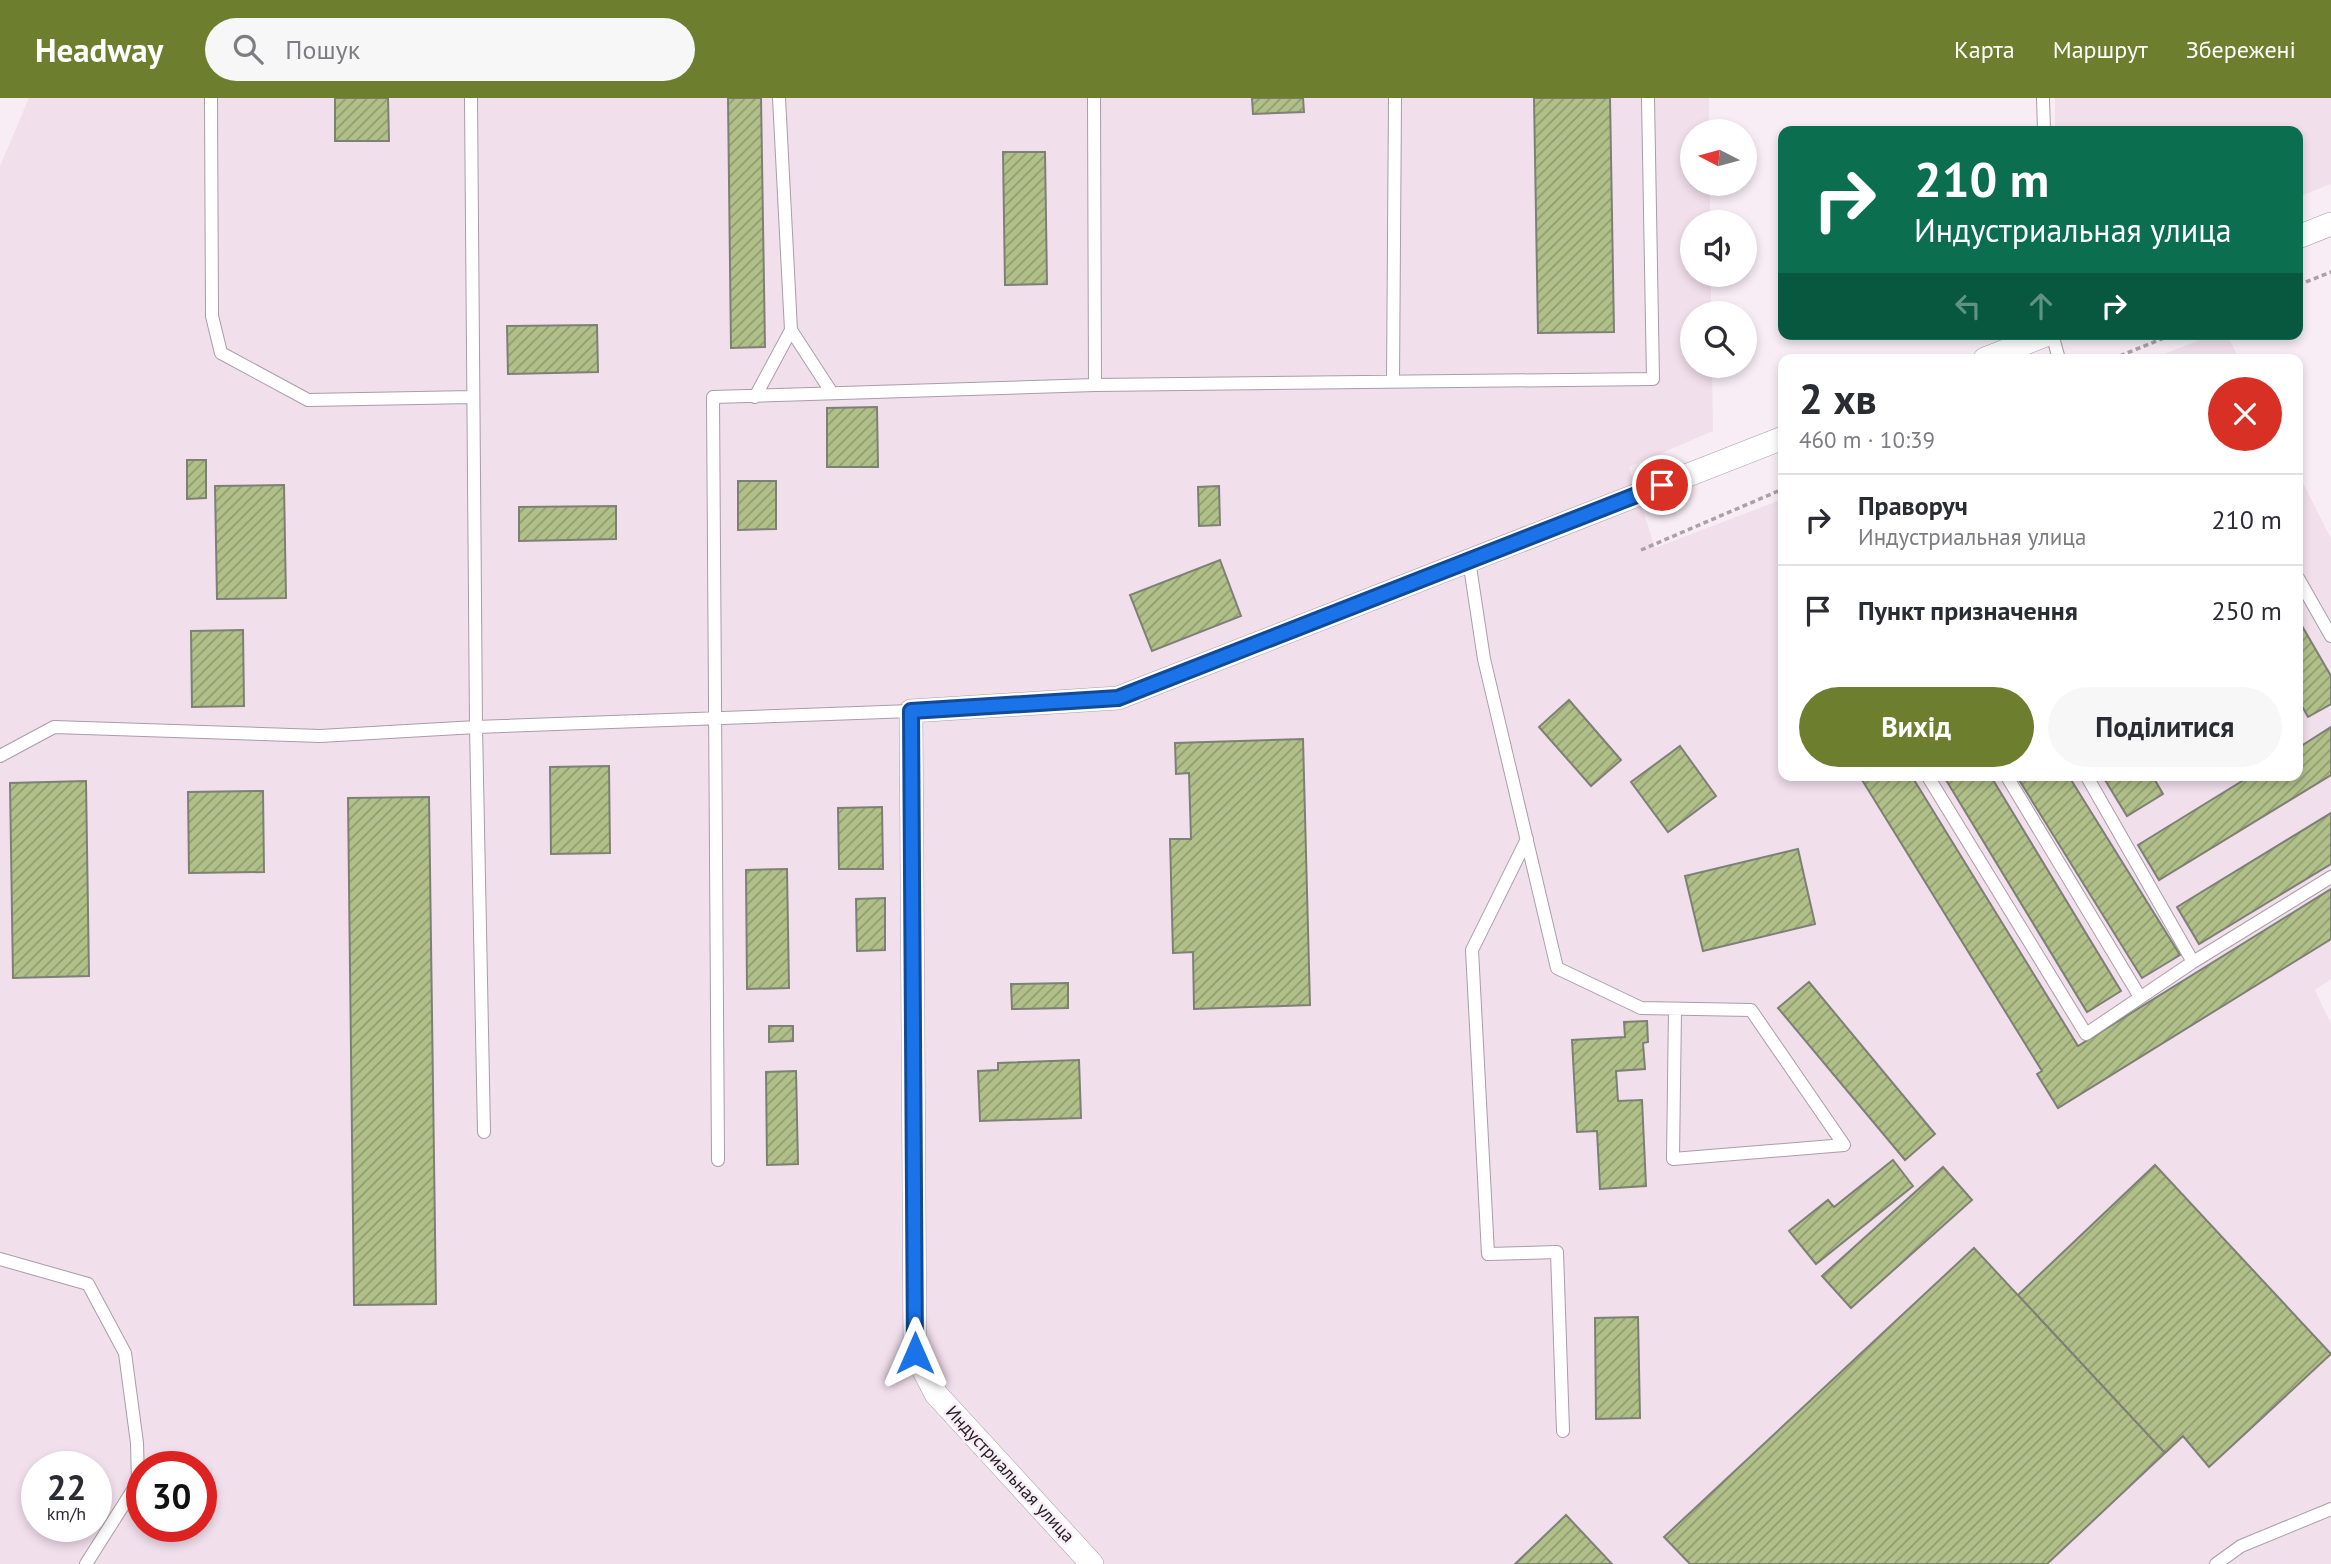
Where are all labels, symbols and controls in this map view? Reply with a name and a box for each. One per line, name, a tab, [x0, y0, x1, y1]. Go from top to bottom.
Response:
search box	[205, 18, 695, 81]
text: Headway	[35, 28, 163, 71]
icon: search	[229, 30, 267, 68]
text: Пошук	[285, 33, 360, 66]
text: Карта	[1954, 34, 2015, 65]
text: Маршрут	[2053, 34, 2148, 65]
text: Збережені	[2186, 34, 2296, 65]
north arrow	[1680, 119, 1757, 196]
map controls	[1680, 119, 1757, 378]
text: 210 m	[1914, 147, 2049, 211]
icon: right	[1799, 154, 1890, 245]
text: Индустриальная улица	[1914, 209, 2232, 251]
button: sound	[1680, 210, 1757, 287]
icon: left	[1949, 287, 1987, 325]
icon: ahead	[2022, 287, 2060, 325]
icon: right	[2095, 287, 2133, 325]
button: search	[1680, 301, 1757, 378]
text: 2 хв	[1799, 371, 1877, 426]
button: close	[2208, 377, 2282, 451]
text: 460 m · 10:39	[1799, 425, 1935, 454]
pin	[1632, 455, 1692, 515]
icon: arrive	[1643, 466, 1681, 504]
text: Праворуч	[1858, 489, 1968, 522]
icon: right	[1799, 501, 1837, 539]
text: 210 m	[2211, 503, 2282, 536]
text: Индустриальная улица	[1858, 522, 2086, 551]
icon: arrive	[1799, 592, 1837, 630]
text: Пункт призначення	[1858, 594, 2078, 627]
text: 250 m	[2211, 594, 2282, 627]
button: Вихід	[1799, 687, 2034, 767]
button: Поділитися	[2048, 687, 2282, 767]
position arrow	[878, 1316, 952, 1390]
street label: Индустриальная улица	[941, 1400, 1080, 1547]
speed limit sign: 30	[126, 1451, 217, 1542]
text: 22	[47, 1464, 86, 1510]
text: km/h	[47, 1502, 86, 1525]

